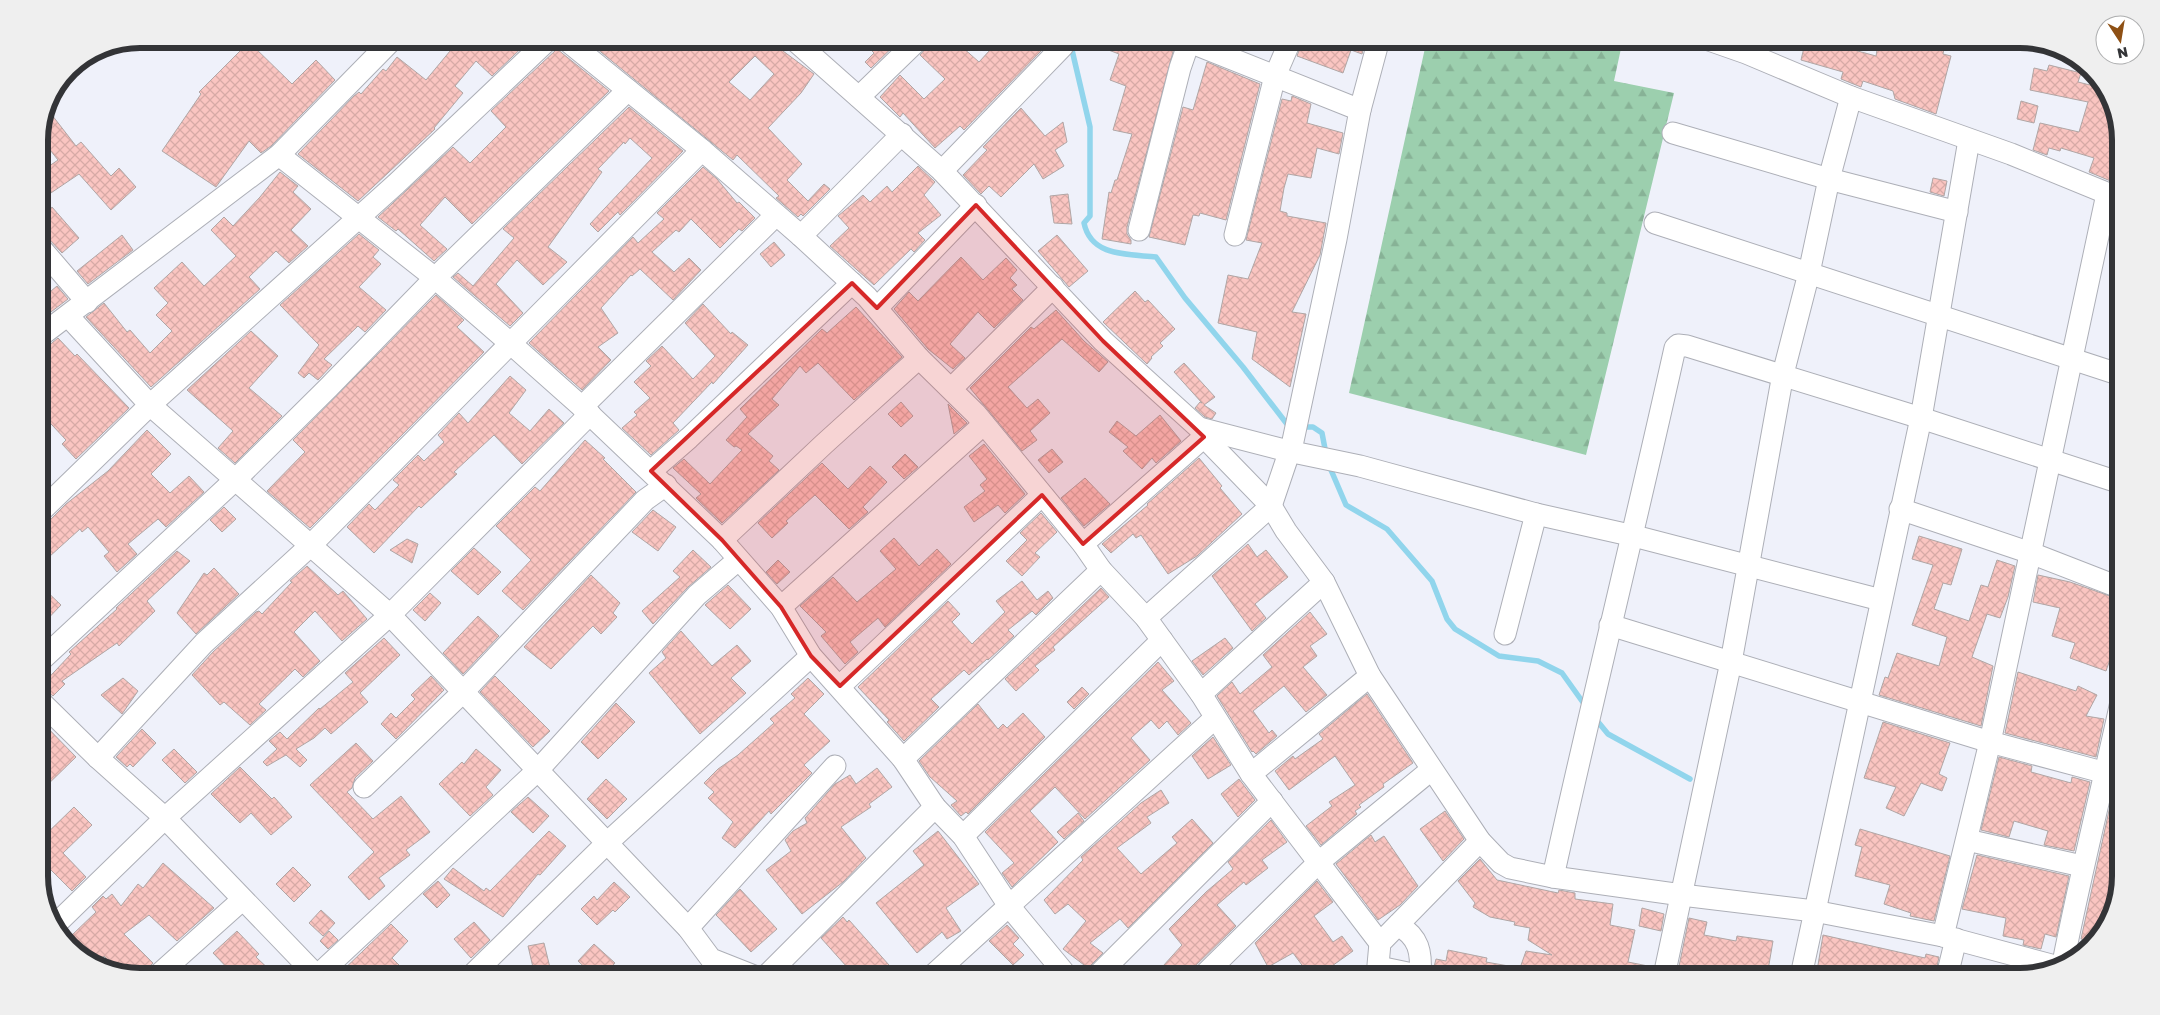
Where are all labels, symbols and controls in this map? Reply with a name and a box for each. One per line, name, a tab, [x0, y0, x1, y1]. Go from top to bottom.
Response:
north arrow	[2095, 15, 2145, 65]
text: N	[2116, 44, 2130, 63]

